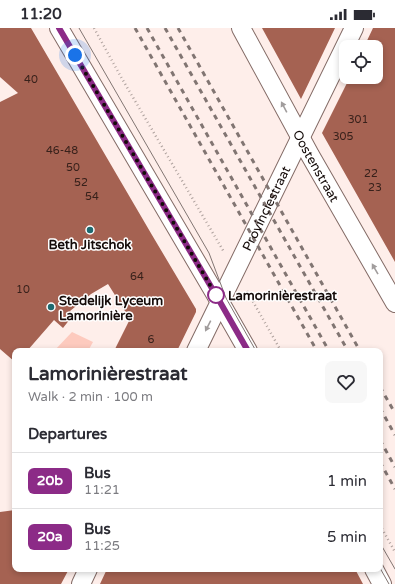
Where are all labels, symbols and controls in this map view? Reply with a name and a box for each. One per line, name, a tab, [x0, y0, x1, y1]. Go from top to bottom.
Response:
text: 11:20	[20, 5, 62, 23]
map controls	[339, 40, 383, 84]
button: locate	[339, 40, 383, 84]
your location	[65, 45, 85, 65]
house number: 40	[24, 73, 38, 86]
one-way arrow	[280, 101, 287, 113]
house number: 301	[348, 113, 368, 126]
street label: Oostenstraat	[289, 127, 342, 205]
house number: 305	[333, 130, 353, 143]
house number: 46-48	[46, 144, 78, 157]
house number: 50	[66, 161, 80, 174]
street label: Provinciestraat	[239, 164, 294, 254]
house number: 22	[364, 167, 378, 180]
house number: 52	[74, 176, 88, 189]
house number: 23	[368, 181, 382, 194]
house number: 54	[85, 190, 99, 203]
marker: Beth Jitschok	[85, 225, 95, 235]
place label: Beth Jitschok	[49, 237, 131, 253]
one-way arrow	[372, 263, 379, 275]
house number: 64	[130, 270, 144, 283]
house number: 10	[16, 283, 30, 296]
marker: Lamorinièrestraat	[207, 286, 225, 304]
place label: Lamorinièrestraat	[228, 288, 337, 304]
place label: Stedelijk Lyceum Lamorinière	[59, 293, 163, 324]
marker: Stedelijk Lyceum Lamorinière	[46, 302, 56, 312]
one-way arrow	[205, 321, 211, 332]
house number: 6	[148, 333, 155, 346]
button: heart	[325, 361, 367, 403]
text: Lamorinièrestraat	[28, 363, 187, 385]
text: Walk · 2 min · 100 m	[28, 389, 153, 405]
text: Departures	[28, 425, 107, 443]
text: Bus	[84, 464, 111, 482]
text: 20b	[37, 472, 63, 489]
text: 1 min	[327, 472, 367, 490]
text: 11:21	[84, 482, 120, 498]
text: Bus	[84, 520, 111, 538]
text: 20a	[37, 528, 63, 545]
text: 5 min	[327, 528, 367, 546]
text: 11:25	[84, 538, 120, 554]

